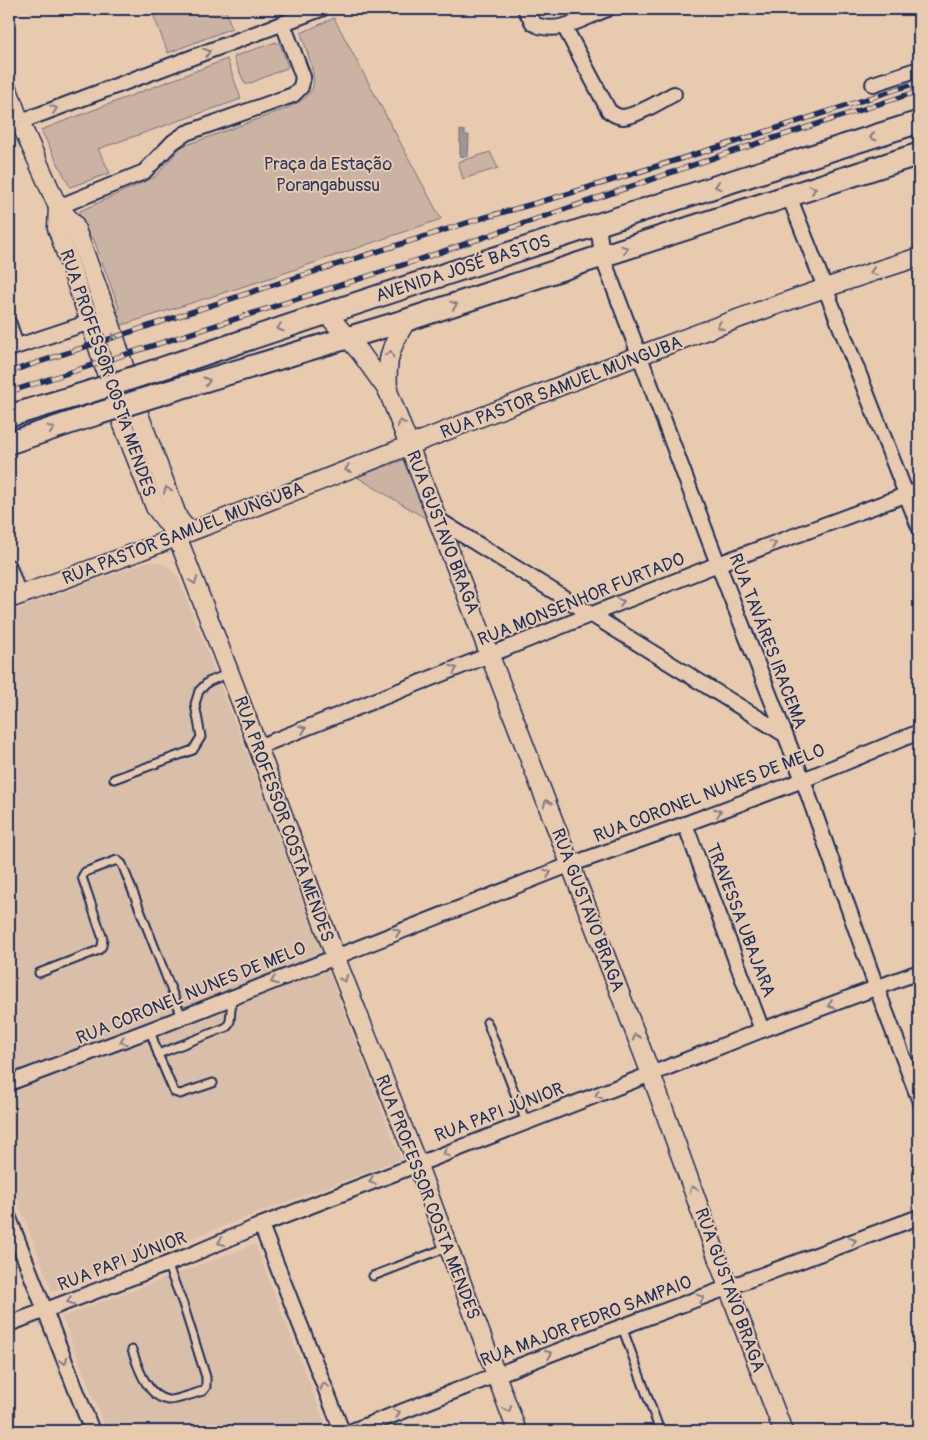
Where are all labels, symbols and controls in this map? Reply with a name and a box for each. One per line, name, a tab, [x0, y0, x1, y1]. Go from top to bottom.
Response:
one-way arrow	[202, 48, 211, 58]
one-way arrow	[50, 105, 58, 115]
one-way arrow	[869, 131, 877, 141]
park label: Praça da Estação Porangabussu	[264, 153, 393, 197]
one-way arrow	[714, 180, 722, 190]
one-way arrow	[808, 184, 816, 194]
street label: AVENIDA JOSÉ BASTOS	[373, 229, 554, 308]
one-way arrow	[620, 244, 628, 254]
street label: RUA PROFESSOR COSTA MENDES	[54, 247, 161, 500]
one-way arrow	[869, 266, 877, 276]
one-way arrow	[449, 300, 457, 310]
one-way arrow	[716, 320, 724, 330]
one-way arrow	[276, 322, 285, 332]
street label: RUA PASTOR SAMUEL MUNGUBA	[437, 331, 686, 444]
one-way arrow	[110, 333, 120, 341]
one-way arrow	[385, 350, 395, 358]
one-way arrow	[203, 376, 211, 386]
one-way arrow	[397, 419, 407, 427]
one-way arrow	[47, 425, 55, 435]
street label: RUA GUSTAVO BRAGA	[401, 447, 484, 617]
one-way arrow	[344, 463, 353, 473]
street label: RUA PASTOR SAMUEL MUNGUBA	[59, 477, 308, 590]
one-way arrow	[163, 486, 174, 495]
one-way arrow	[768, 540, 777, 550]
street label: RUA MONSENHOR FURTADO	[474, 547, 688, 652]
street label: RUA TAVÁRES IRACEMA	[723, 550, 812, 732]
one-way arrow	[188, 576, 198, 585]
one-way arrow	[616, 598, 625, 608]
one-way arrow	[449, 665, 458, 675]
street label: RUA PROFESSOR COSTA MENDES	[228, 693, 339, 945]
one-way arrow	[298, 725, 307, 735]
street label: RUA CORONEL NUNES DE MELO	[590, 739, 828, 848]
one-way arrow	[543, 799, 553, 808]
one-way arrow	[713, 808, 721, 818]
street label: RUA GUSTAVO BRAGA	[546, 825, 629, 995]
street label: TRAVESSA UBAJARA	[701, 840, 781, 1001]
one-way arrow	[544, 869, 552, 879]
one-way arrow	[392, 928, 401, 938]
street label: RUA CORONEL NUNES DE MELO	[73, 937, 309, 1050]
one-way arrow	[270, 974, 279, 985]
one-way arrow	[338, 974, 348, 983]
one-way arrow	[827, 999, 836, 1009]
one-way arrow	[632, 1033, 642, 1042]
one-way arrow	[119, 1035, 127, 1045]
street label: RUA PROFESSOR COSTA MENDES	[370, 1072, 485, 1323]
street label: RUA PAPI JÚNIOR	[431, 1077, 567, 1148]
one-way arrow	[594, 1089, 602, 1099]
one-way arrow	[442, 1147, 450, 1157]
one-way arrow	[368, 1175, 377, 1185]
one-way arrow	[689, 1185, 699, 1194]
street label: RUA GUSTAVO BRAGA	[689, 1205, 770, 1376]
street label: RUA PAPI JÚNIOR	[54, 1226, 190, 1297]
one-way arrow	[217, 1235, 226, 1246]
one-way arrow	[848, 1237, 857, 1247]
street label: RUA MAJOR PEDRO SAMPAIO	[477, 1270, 695, 1372]
one-way arrow	[696, 1294, 705, 1304]
one-way arrow	[66, 1295, 75, 1305]
one-way arrow	[544, 1350, 552, 1360]
one-way arrow	[58, 1356, 69, 1365]
one-way arrow	[320, 1382, 330, 1391]
one-way arrow	[502, 1404, 512, 1413]
one-way arrow	[392, 1409, 401, 1420]

